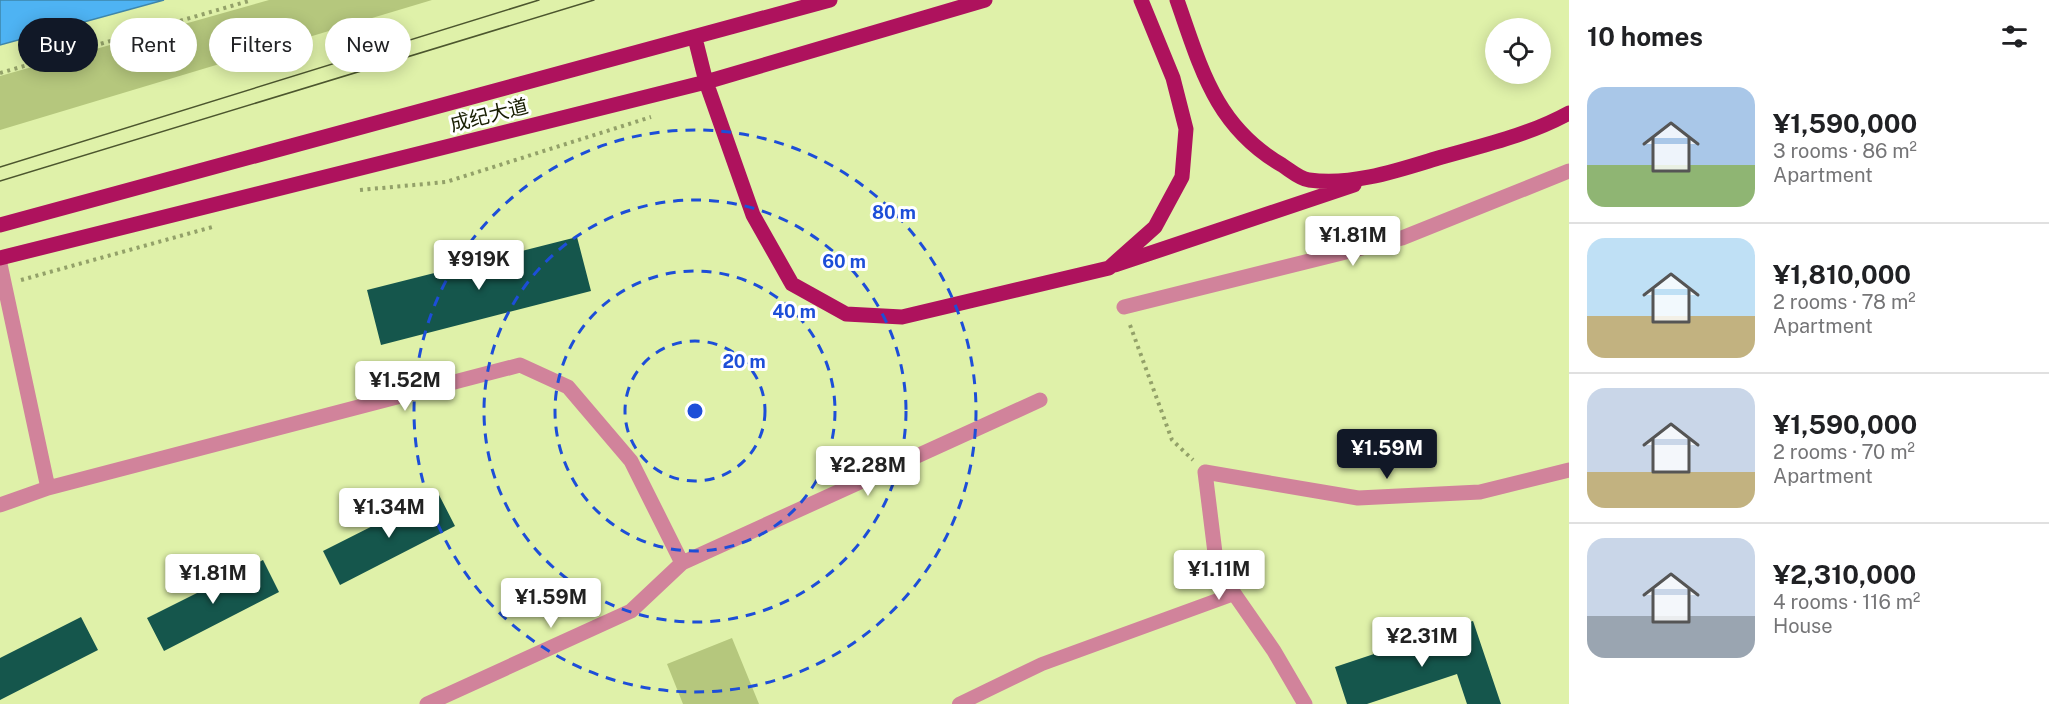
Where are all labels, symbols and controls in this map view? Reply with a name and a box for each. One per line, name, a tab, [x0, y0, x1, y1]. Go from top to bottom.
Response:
chip: Buy	[18, 18, 98, 72]
chip: Rent	[110, 18, 197, 72]
chip: Filters	[209, 18, 313, 72]
chip: New	[325, 18, 411, 72]
map controls	[1485, 18, 1551, 84]
button: locate	[1485, 18, 1551, 84]
icon: filters	[1998, 20, 2031, 53]
text: 10 homes	[1587, 21, 1703, 52]
street label: 成纪大道	[447, 94, 531, 136]
text: ¥1,590,000	[1773, 108, 1917, 139]
icon: home	[1635, 111, 1707, 183]
text: 3 rooms · 86 m²	[1773, 139, 1917, 163]
text: Apartment	[1773, 163, 1873, 187]
text: 80 m	[872, 202, 916, 223]
pin: ¥1.81M	[1304, 216, 1402, 267]
text: ¥1.81M	[1319, 223, 1387, 247]
pin: ¥919K	[437, 240, 521, 291]
text: ¥919K	[448, 247, 510, 271]
text: 60 m	[822, 251, 866, 272]
text: ¥1,810,000	[1773, 259, 1911, 290]
icon: home	[1635, 262, 1707, 334]
text: 2 rooms · 78 m²	[1773, 290, 1916, 314]
text: 40 m	[772, 301, 816, 322]
text: Apartment	[1773, 314, 1873, 338]
text: 20 m	[722, 351, 766, 372]
pin: ¥1.52M	[356, 361, 454, 412]
text: ¥1.52M	[369, 368, 441, 392]
centre of rings	[685, 401, 705, 421]
text: ¥1,590,000	[1773, 409, 1917, 440]
icon: home	[1635, 412, 1707, 484]
pin: ¥1.59M	[1338, 429, 1436, 480]
text: ¥1.59M	[1351, 436, 1423, 460]
text: 2 rooms · 70 m²	[1773, 440, 1915, 464]
pin: ¥2.28M	[819, 446, 917, 497]
text: ¥2.28M	[830, 453, 906, 477]
text: Apartment	[1773, 464, 1873, 488]
pin: ¥1.34M	[340, 488, 438, 539]
text: ¥1.34M	[353, 495, 425, 519]
pin: ¥1.11M	[1170, 550, 1268, 601]
pin: ¥1.81M	[164, 554, 262, 605]
text: ¥1.11M	[1188, 557, 1250, 581]
text: ¥2,310,000	[1773, 559, 1916, 590]
text: ¥1.81M	[179, 561, 247, 585]
icon: home	[1635, 562, 1707, 634]
pin: ¥1.59M	[502, 578, 600, 629]
text: ¥1.59M	[515, 585, 587, 609]
text: 4 rooms · 116 m²	[1773, 590, 1920, 614]
text: House	[1773, 614, 1833, 638]
pin: ¥2.31M	[1373, 617, 1471, 668]
text: ¥2.31M	[1386, 624, 1458, 648]

